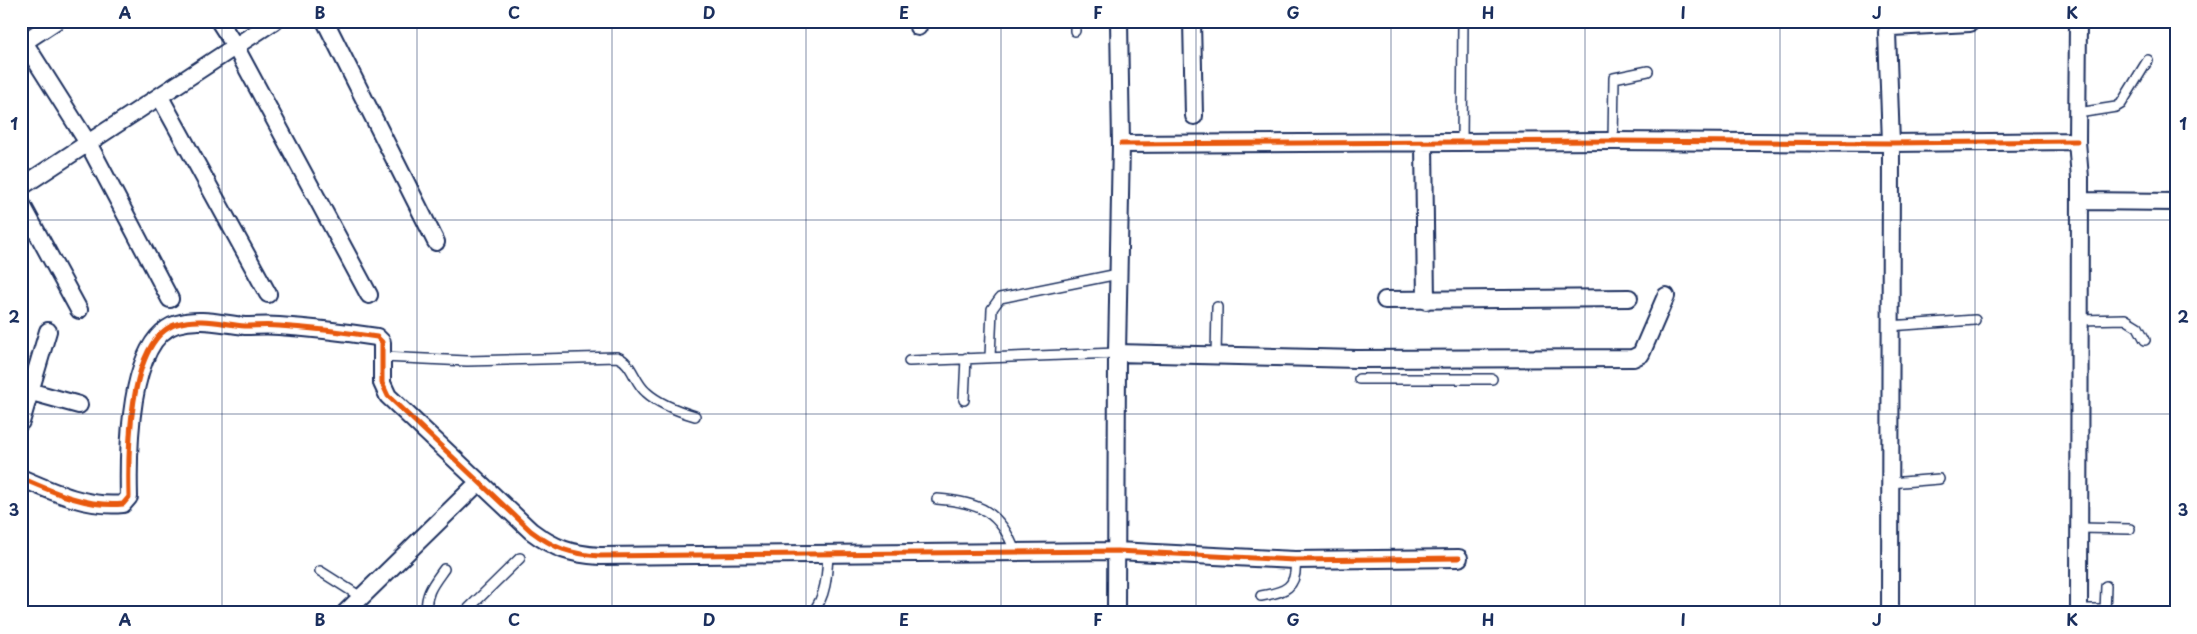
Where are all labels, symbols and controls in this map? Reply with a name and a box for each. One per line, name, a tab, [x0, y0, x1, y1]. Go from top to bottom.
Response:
text: A	[119, 0, 132, 24]
text: B	[315, 0, 326, 24]
text: C	[508, 0, 520, 24]
text: D	[703, 0, 715, 24]
text: E	[899, 0, 909, 24]
text: F	[1093, 0, 1103, 24]
text: G	[1286, 0, 1300, 24]
text: H	[1482, 0, 1494, 24]
text: I	[1680, 0, 1686, 24]
text: J	[1872, 0, 1882, 24]
text: K	[2066, 0, 2078, 24]
text: 1	[10, 111, 18, 135]
text: 1	[2179, 111, 2187, 135]
text: 2	[8, 304, 20, 328]
text: 2	[2177, 304, 2189, 328]
text: 3	[9, 497, 19, 521]
text: 3	[2178, 497, 2188, 521]
text: A	[119, 607, 132, 631]
text: B	[315, 607, 326, 631]
text: C	[508, 607, 520, 631]
text: D	[703, 607, 715, 631]
text: E	[899, 607, 909, 631]
text: F	[1093, 607, 1103, 631]
text: G	[1286, 607, 1300, 631]
text: H	[1482, 607, 1494, 631]
text: I	[1680, 607, 1686, 631]
text: J	[1872, 607, 1882, 631]
text: K	[2066, 607, 2078, 631]

